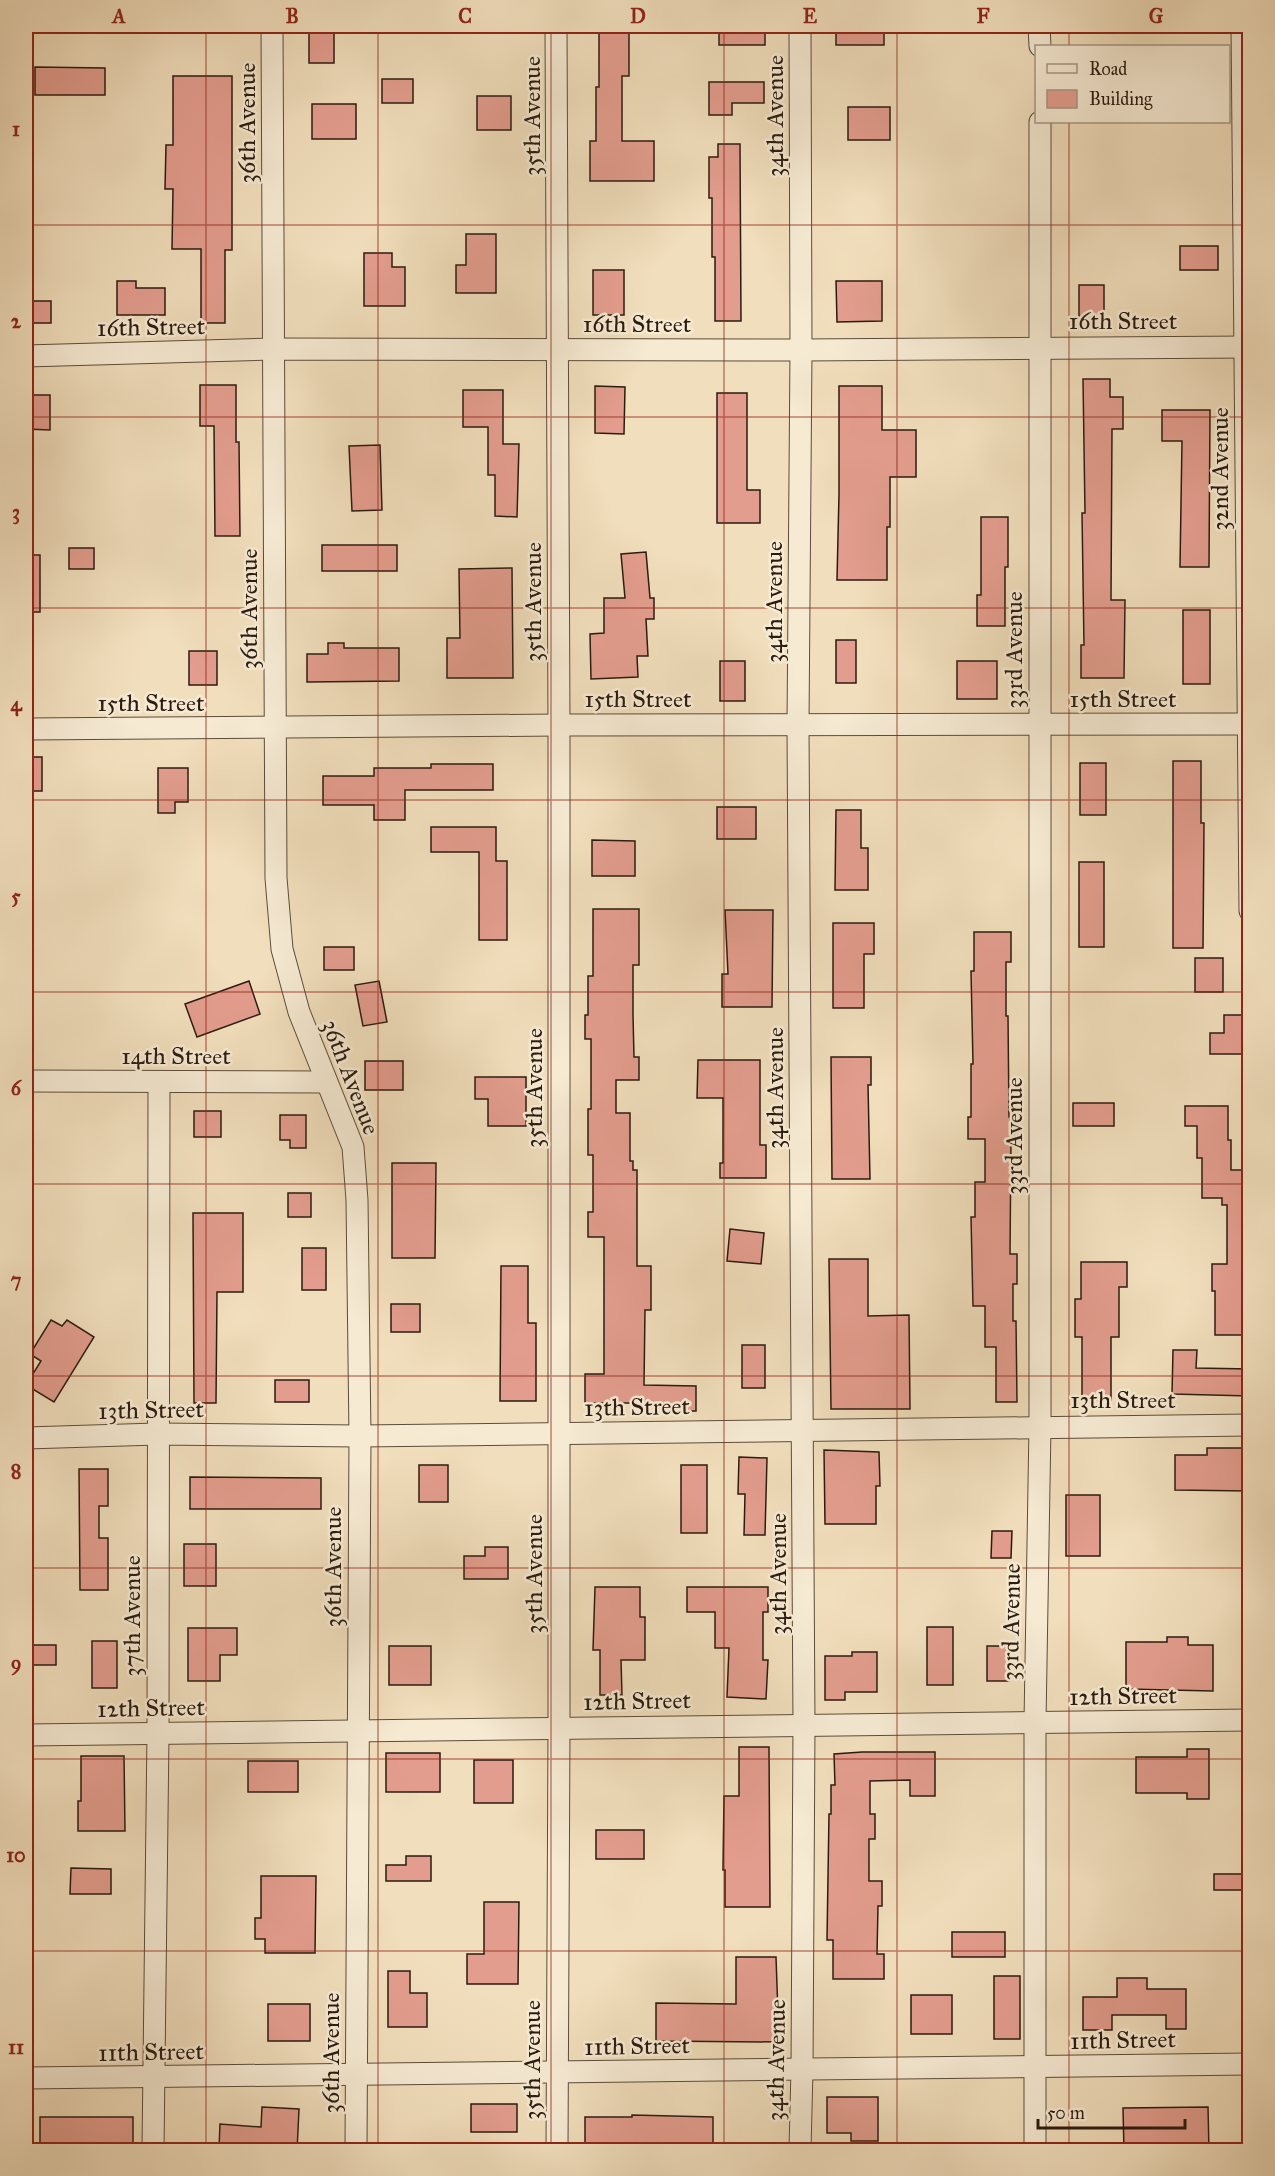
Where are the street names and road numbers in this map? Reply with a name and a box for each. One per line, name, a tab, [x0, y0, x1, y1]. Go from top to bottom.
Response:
street label: 34th Avenue	[760, 55, 790, 177]
street label: 35th Avenue	[517, 56, 547, 176]
street label: 36th Avenue	[232, 63, 262, 183]
street label: 16th Street	[1069, 306, 1178, 336]
street label: 16th Street	[583, 309, 692, 339]
street label: 16th Street	[97, 311, 206, 343]
street label: 32nd Avenue	[1205, 407, 1235, 531]
street label: 34th Avenue	[759, 541, 789, 663]
street label: 35th Avenue	[518, 542, 548, 662]
street label: 36th Avenue	[234, 549, 264, 669]
street label: 33rd Avenue	[999, 591, 1029, 709]
street label: 15th Street	[584, 684, 692, 714]
street label: 15th Street	[1069, 684, 1177, 714]
street label: 15th Street	[97, 688, 205, 718]
street label: 36th Avenue	[315, 1015, 387, 1139]
street label: 34th Avenue	[760, 1027, 790, 1149]
street label: 35th Avenue	[519, 1028, 549, 1148]
street label: 14th Street	[121, 1041, 231, 1071]
street label: 33rd Avenue	[999, 1077, 1029, 1195]
street label: 13th Street	[1070, 1385, 1176, 1415]
street label: 13th Street	[584, 1391, 691, 1423]
street label: 13th Street	[98, 1394, 205, 1426]
street label: 36th Avenue	[318, 1507, 348, 1627]
street label: 34th Avenue	[763, 1513, 793, 1635]
street label: 35th Avenue	[519, 1514, 549, 1634]
street label: 37th Avenue	[117, 1555, 147, 1677]
street label: 33rd Avenue	[995, 1563, 1027, 1681]
street label: 12th Street	[1069, 1680, 1178, 1712]
street label: 12th Street	[583, 1685, 692, 1717]
street label: 12th Street	[97, 1692, 206, 1724]
street label: 36th Avenue	[316, 1993, 346, 2113]
street label: 34th Avenue	[760, 1999, 792, 2121]
street label: 35th Avenue	[517, 2000, 547, 2120]
street label: 11th Street	[1070, 2024, 1177, 2056]
street label: 11th Street	[584, 2030, 691, 2062]
street label: 11th Street	[98, 2036, 205, 2068]

